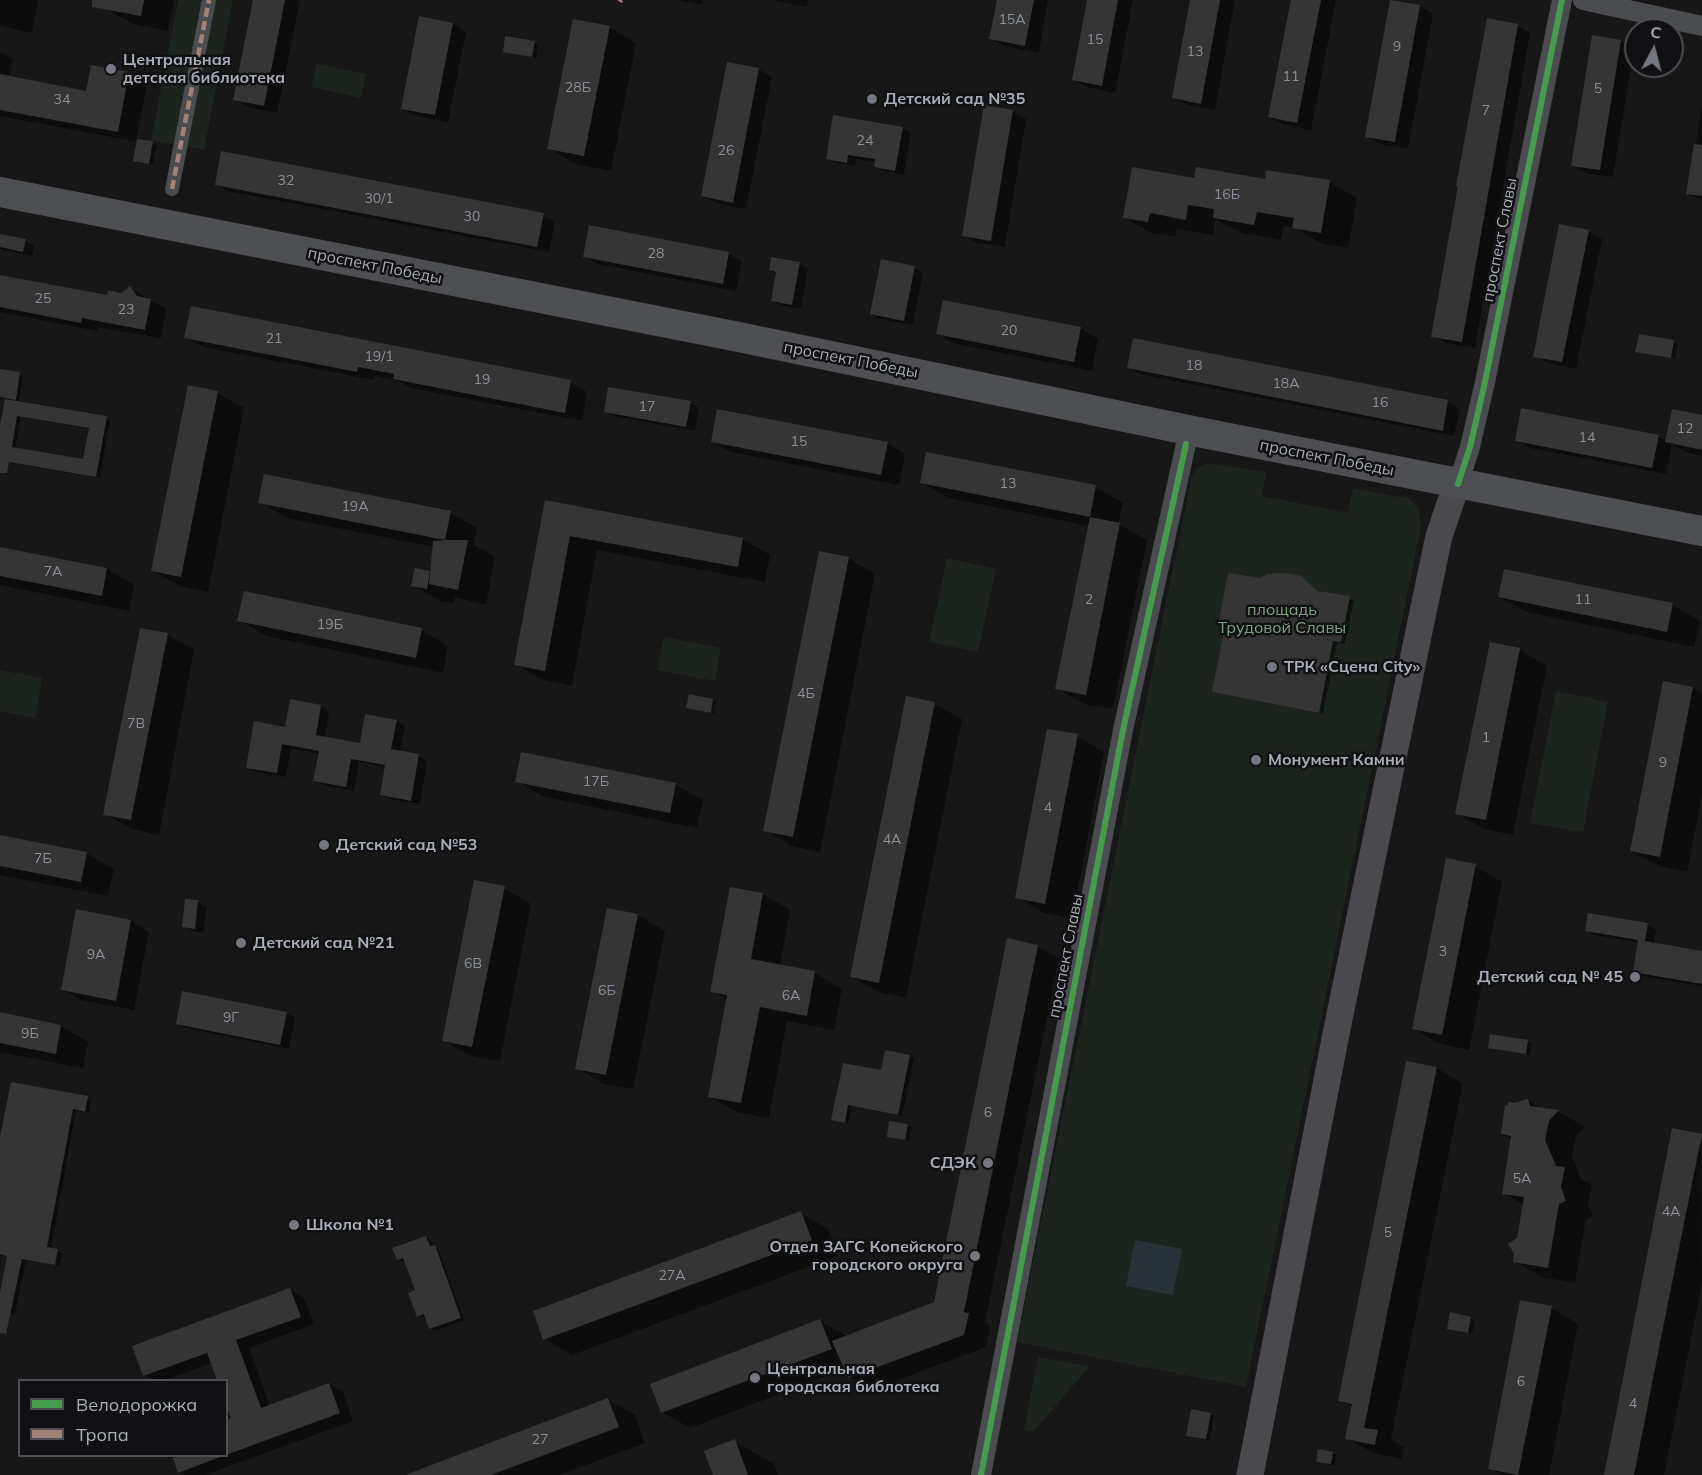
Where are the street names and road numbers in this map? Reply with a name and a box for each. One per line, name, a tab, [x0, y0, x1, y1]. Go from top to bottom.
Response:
street label: проспект Славы	[1479, 176, 1521, 304]
street label: проспект Победы	[306, 244, 444, 288]
street label: проспект Победы	[782, 338, 920, 382]
street label: проспект Победы	[1258, 436, 1396, 480]
street label: проспект Славы	[1045, 892, 1087, 1020]

